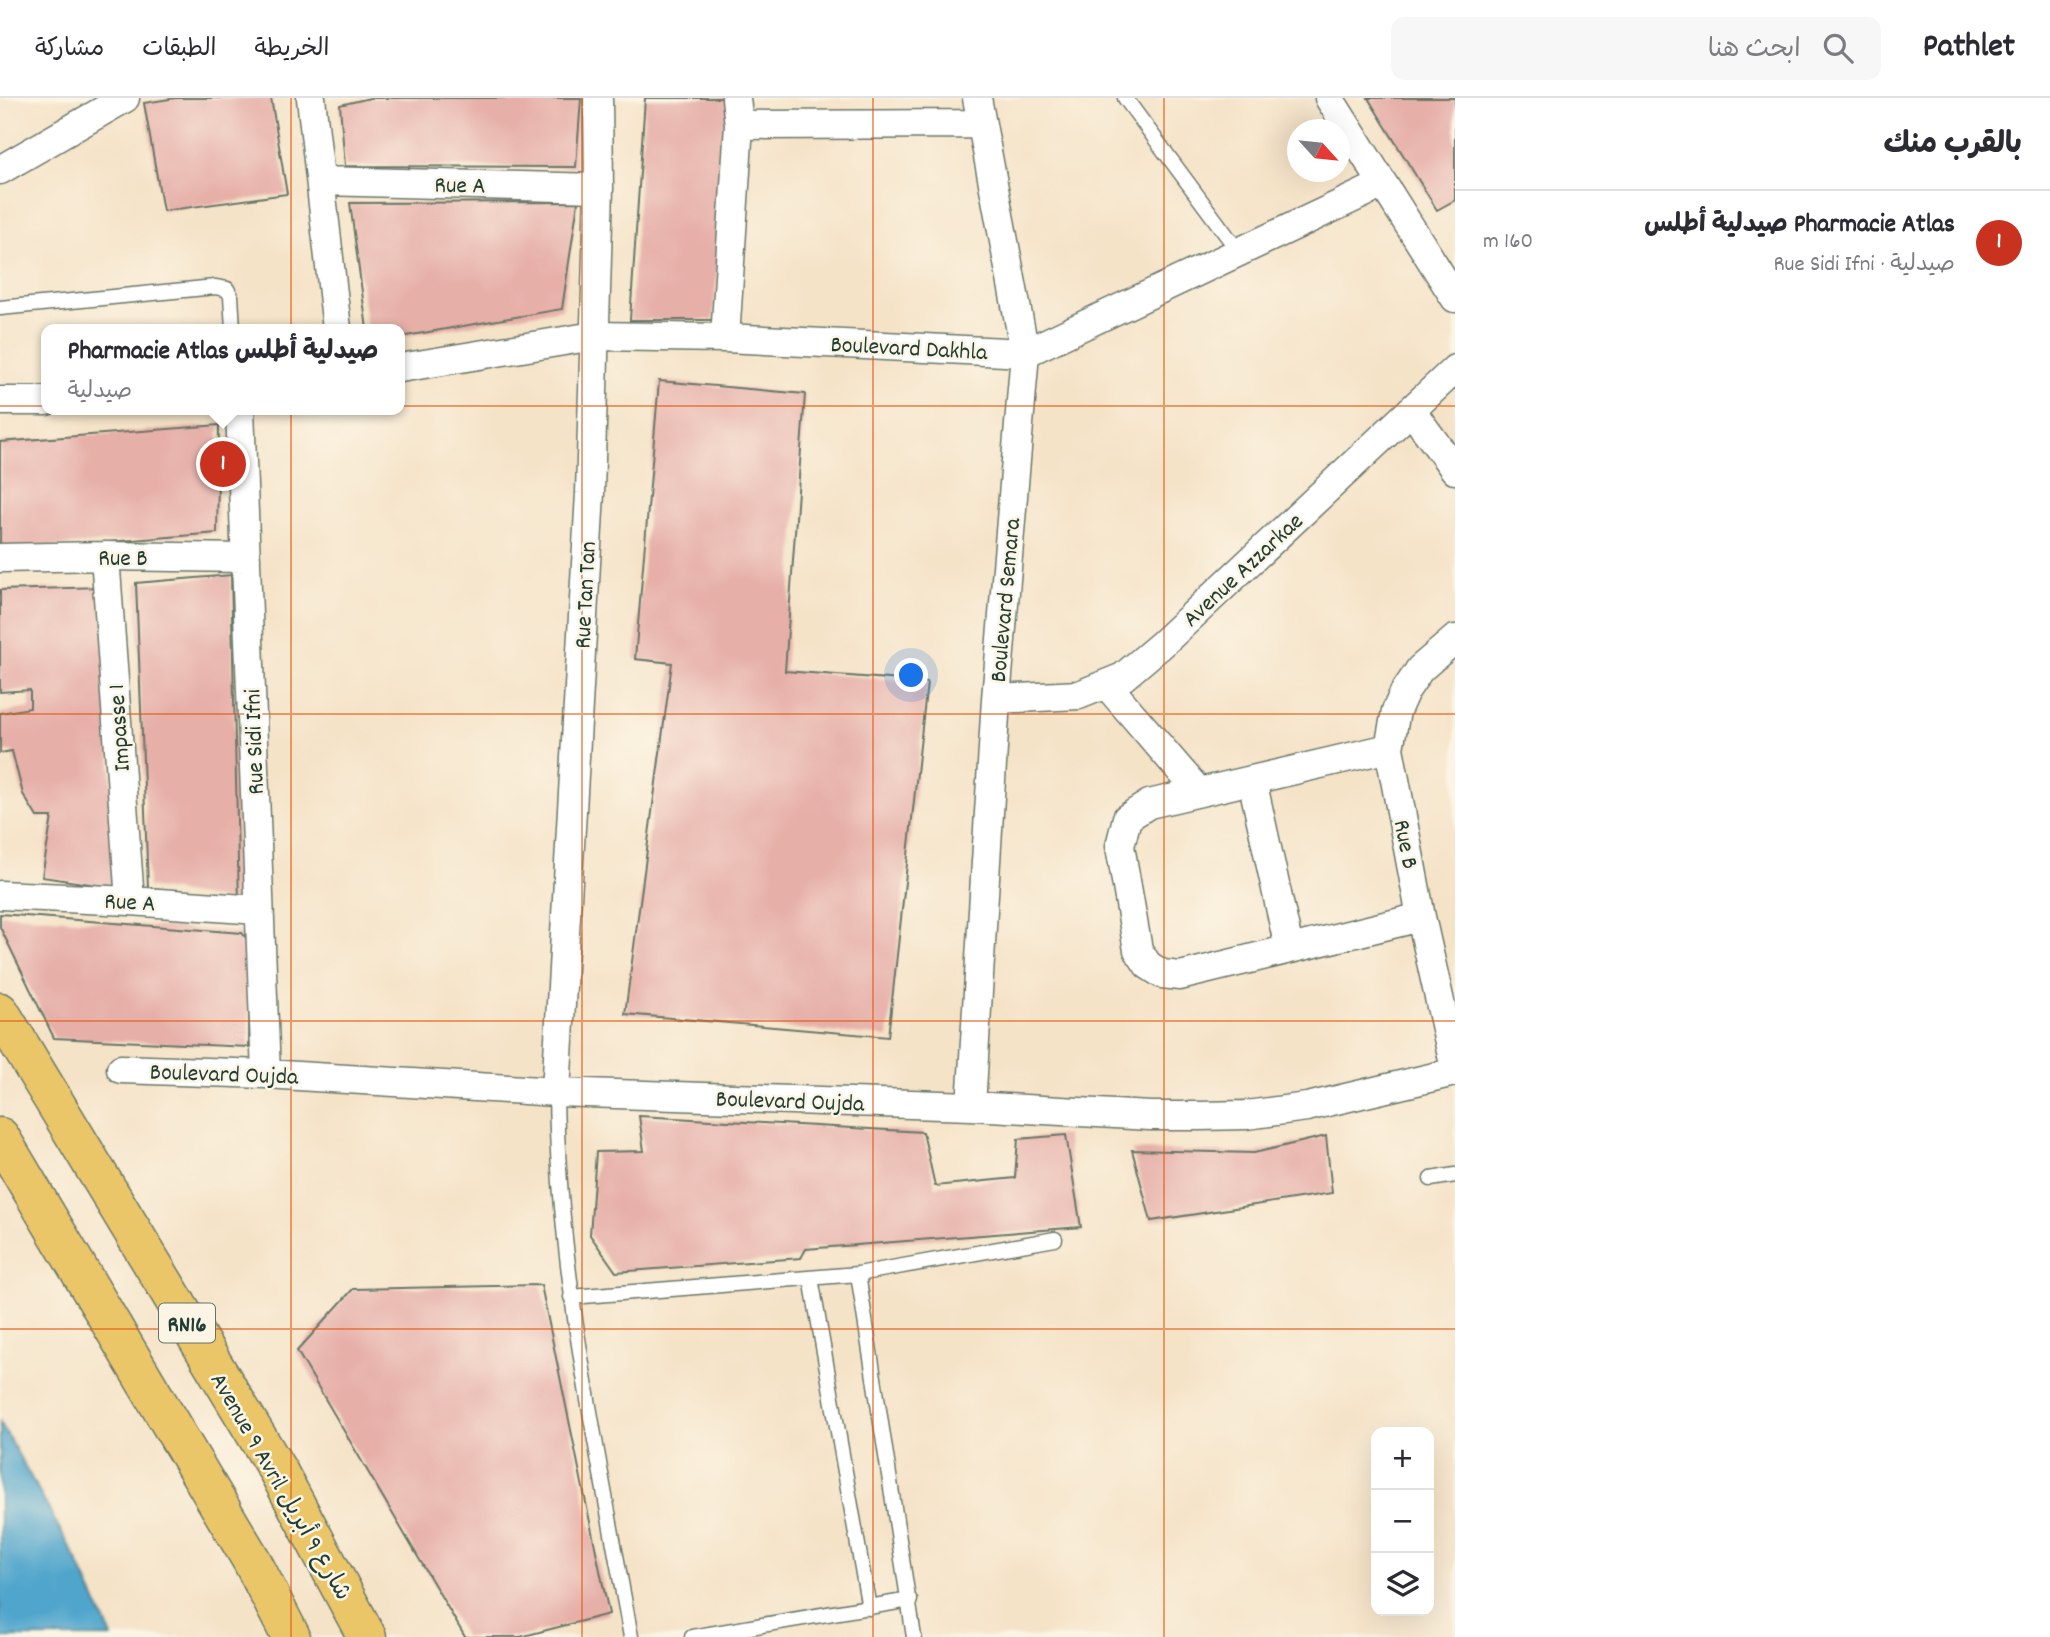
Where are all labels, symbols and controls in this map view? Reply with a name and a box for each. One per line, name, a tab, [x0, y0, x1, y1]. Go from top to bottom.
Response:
search box	[1391, 17, 1881, 80]
text: Pathlet	[1923, 25, 2015, 72]
icon: search	[1819, 29, 1857, 67]
text: ابحث هنا	[1708, 32, 1801, 69]
text: مشاركة	[35, 33, 104, 67]
text: الطبقات	[142, 33, 217, 67]
text: الخريطة	[255, 33, 329, 67]
north arrow	[1287, 119, 1350, 182]
text: بالقرب منك	[1884, 125, 2022, 168]
street label: Rue A	[434, 170, 486, 204]
text: Pharmacie Atlas صيدلية أطلس	[1644, 207, 1955, 244]
text: 160 m	[1483, 226, 1533, 259]
text: 1	[1996, 226, 2002, 259]
text: صيدلية · Rue Sidi Ifni	[1773, 249, 1955, 282]
popup	[41, 324, 405, 415]
street label: Boulevard Dakhla	[830, 329, 989, 371]
text: Pharmacie Atlas صيدلية أطلس	[68, 334, 378, 371]
text: صيدلية	[68, 376, 132, 409]
pin: 1	[200, 438, 246, 490]
street label: Avenue Azzarkae	[1176, 506, 1312, 636]
street label: Boulevard Semara	[983, 516, 1031, 684]
street label: Rue Tan Tan	[567, 541, 607, 650]
street label: Rue B	[98, 543, 148, 577]
your location	[894, 658, 928, 692]
street label: Impasse 1	[101, 683, 141, 773]
street label: Rue Sidi Ifni	[237, 689, 275, 795]
street label: Rue B	[1383, 817, 1425, 872]
street label: Rue A	[103, 886, 156, 922]
street label: Boulevard Oujda	[149, 1056, 299, 1096]
street label: Boulevard Oujda	[715, 1083, 865, 1123]
road number: RN16	[159, 1304, 215, 1342]
street label: Avenue 9 Avril شارع 9 أبريل	[200, 1367, 359, 1608]
map controls	[1371, 1427, 1434, 1616]
button: +	[1371, 1427, 1434, 1490]
button: −	[1371, 1490, 1434, 1553]
button: layers	[1371, 1553, 1434, 1616]

